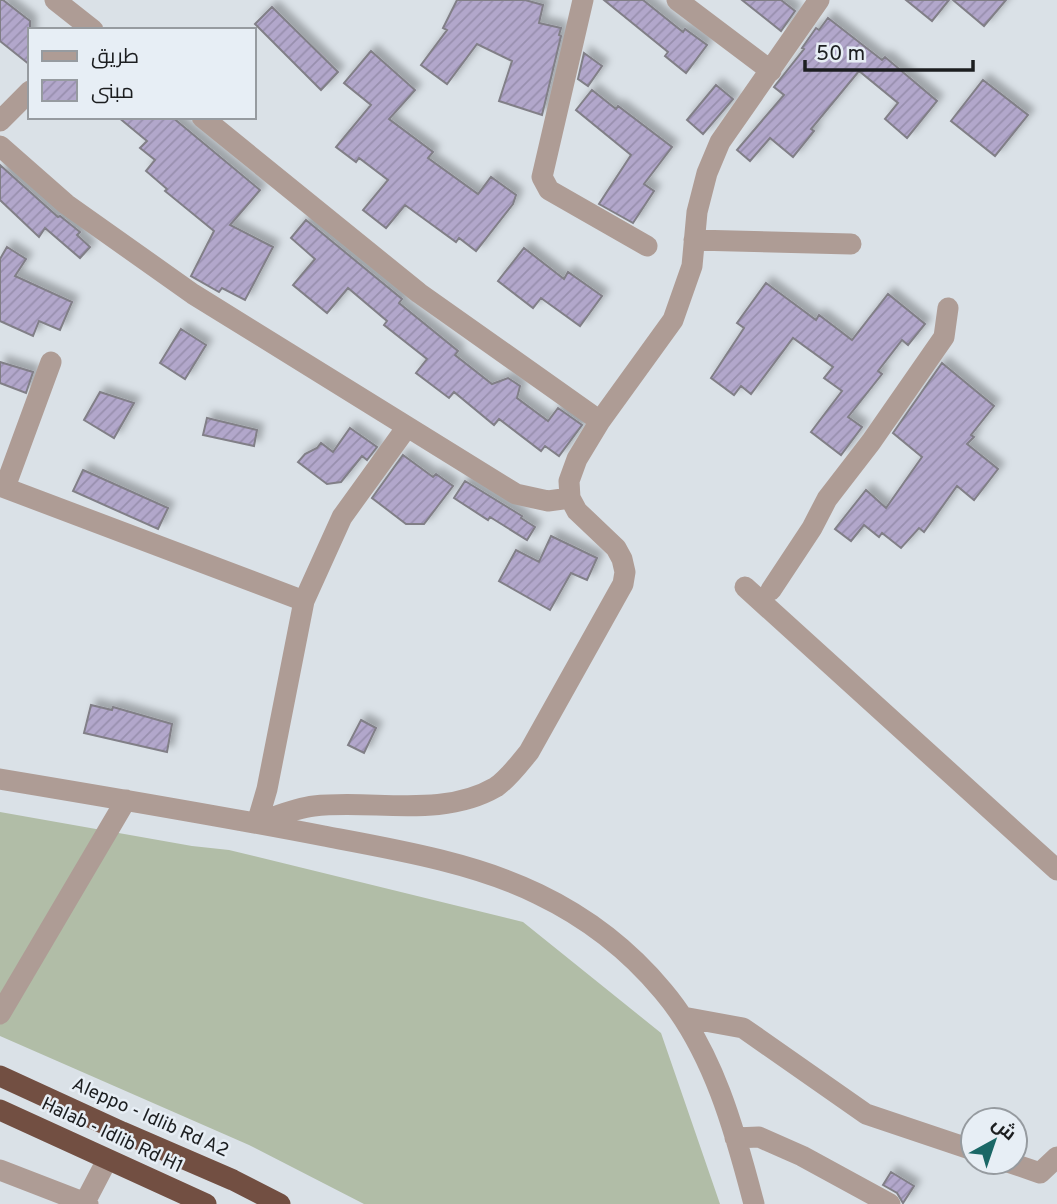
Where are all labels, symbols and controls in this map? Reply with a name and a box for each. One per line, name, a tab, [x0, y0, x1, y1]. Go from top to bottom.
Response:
legend	[28, 28, 256, 119]
scale bar	[805, 28, 973, 72]
text: 50 m	[816, 41, 865, 68]
text: طريق	[91, 44, 139, 71]
text: مبنى	[91, 79, 134, 106]
street label: Aleppo - Idlib Rd A2	[68, 1073, 232, 1163]
street label: Halab - Idlib Rd H1	[37, 1093, 187, 1179]
north arrow	[959, 1106, 1029, 1176]
text: ش	[987, 1112, 1021, 1147]

